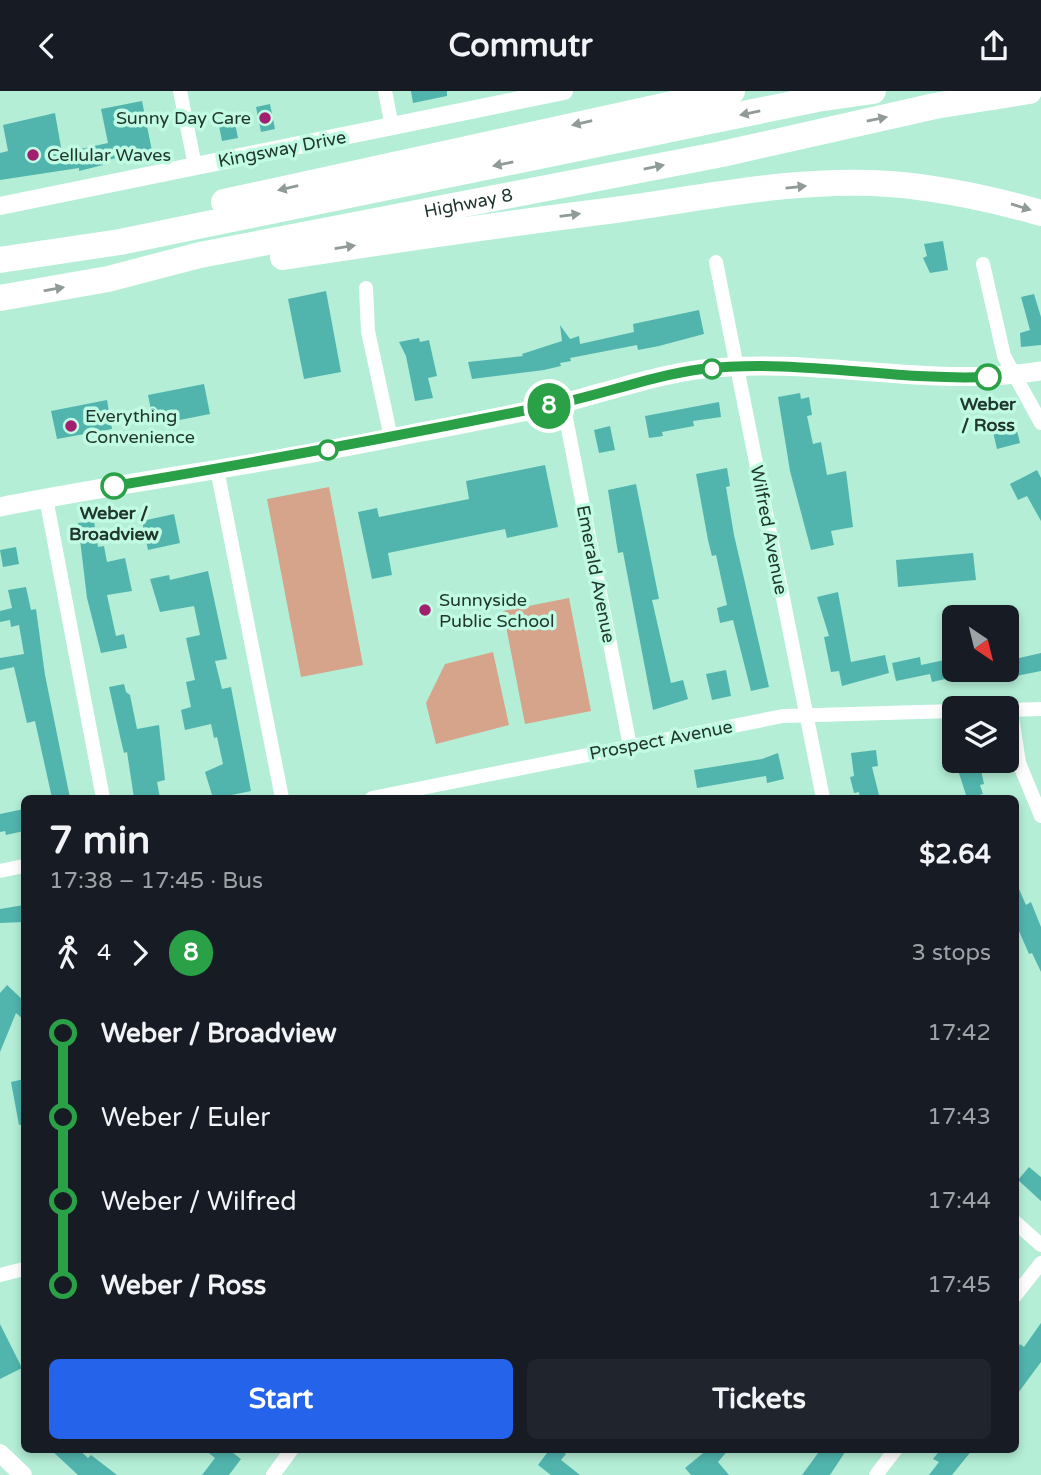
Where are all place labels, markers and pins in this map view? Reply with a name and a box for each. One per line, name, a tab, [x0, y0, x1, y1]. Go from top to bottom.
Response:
place label: Sunny Day Care	[116, 107, 251, 129]
marker: Sunny Day Care	[257, 110, 273, 126]
place label: Cellular Waves	[47, 144, 171, 166]
marker: Cellular Waves	[25, 147, 41, 163]
unlabelled marker	[702, 359, 722, 379]
marker: Weber / Ross	[975, 364, 1001, 390]
place label: Weber / Ross	[960, 393, 1017, 436]
place label: Everything Convenience	[85, 405, 195, 448]
marker: Everything Convenience	[63, 418, 79, 434]
unlabelled marker	[318, 440, 338, 460]
marker: Weber / Broadview	[101, 473, 127, 499]
place label: Weber / Broadview	[69, 502, 160, 545]
place label: Sunnyside Public School	[439, 589, 555, 632]
marker: Sunnyside Public School	[417, 602, 433, 618]

